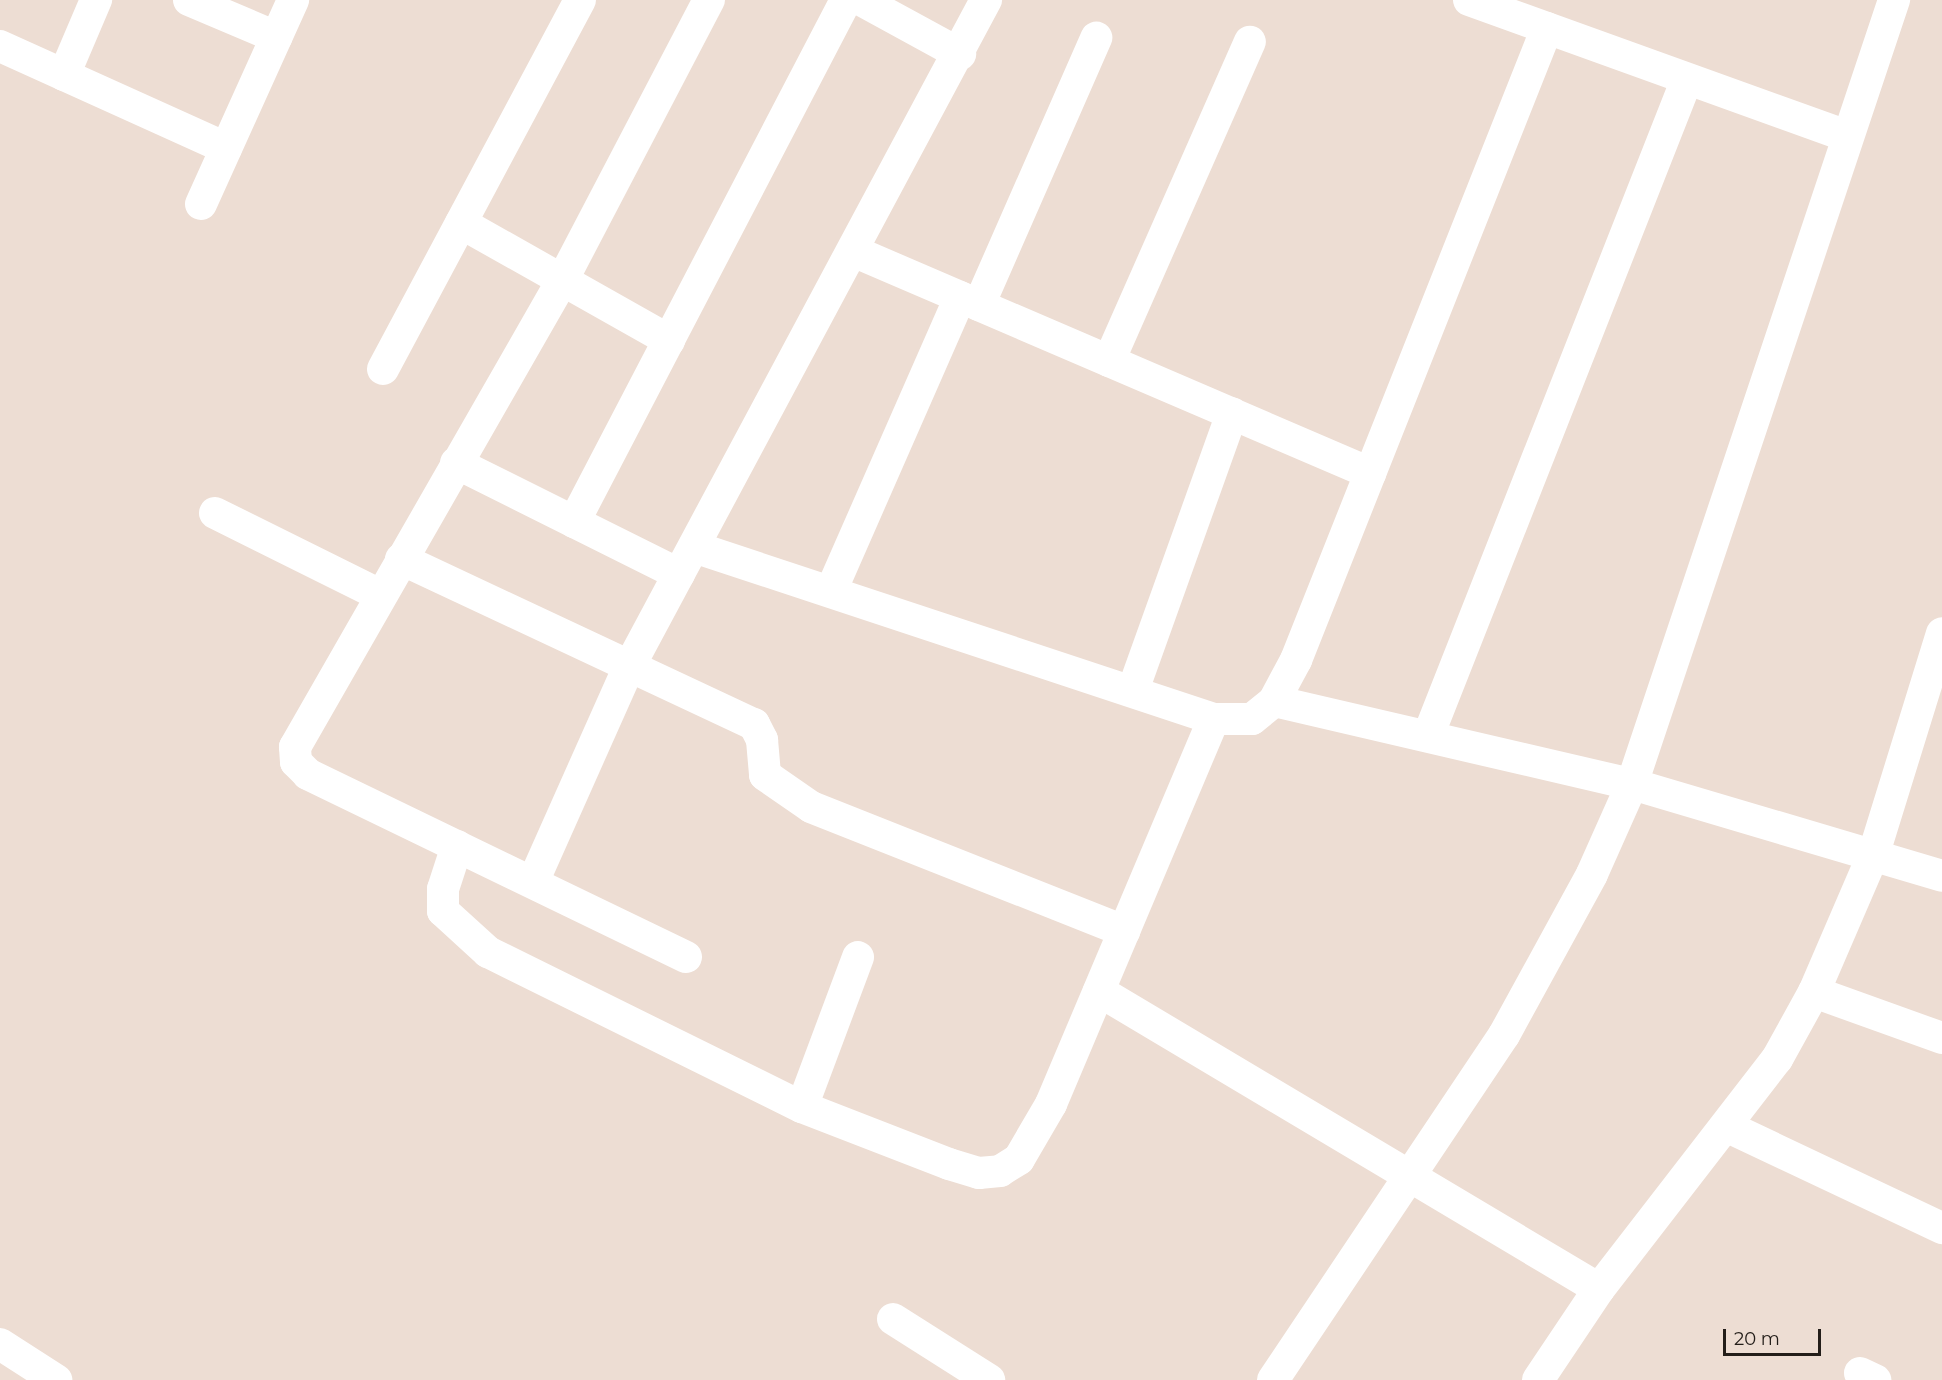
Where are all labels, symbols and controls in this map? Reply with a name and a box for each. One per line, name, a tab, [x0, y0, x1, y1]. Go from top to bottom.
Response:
scale bar	[1726, 1317, 1824, 1355]
text: 20 m	[1734, 1328, 1780, 1350]

